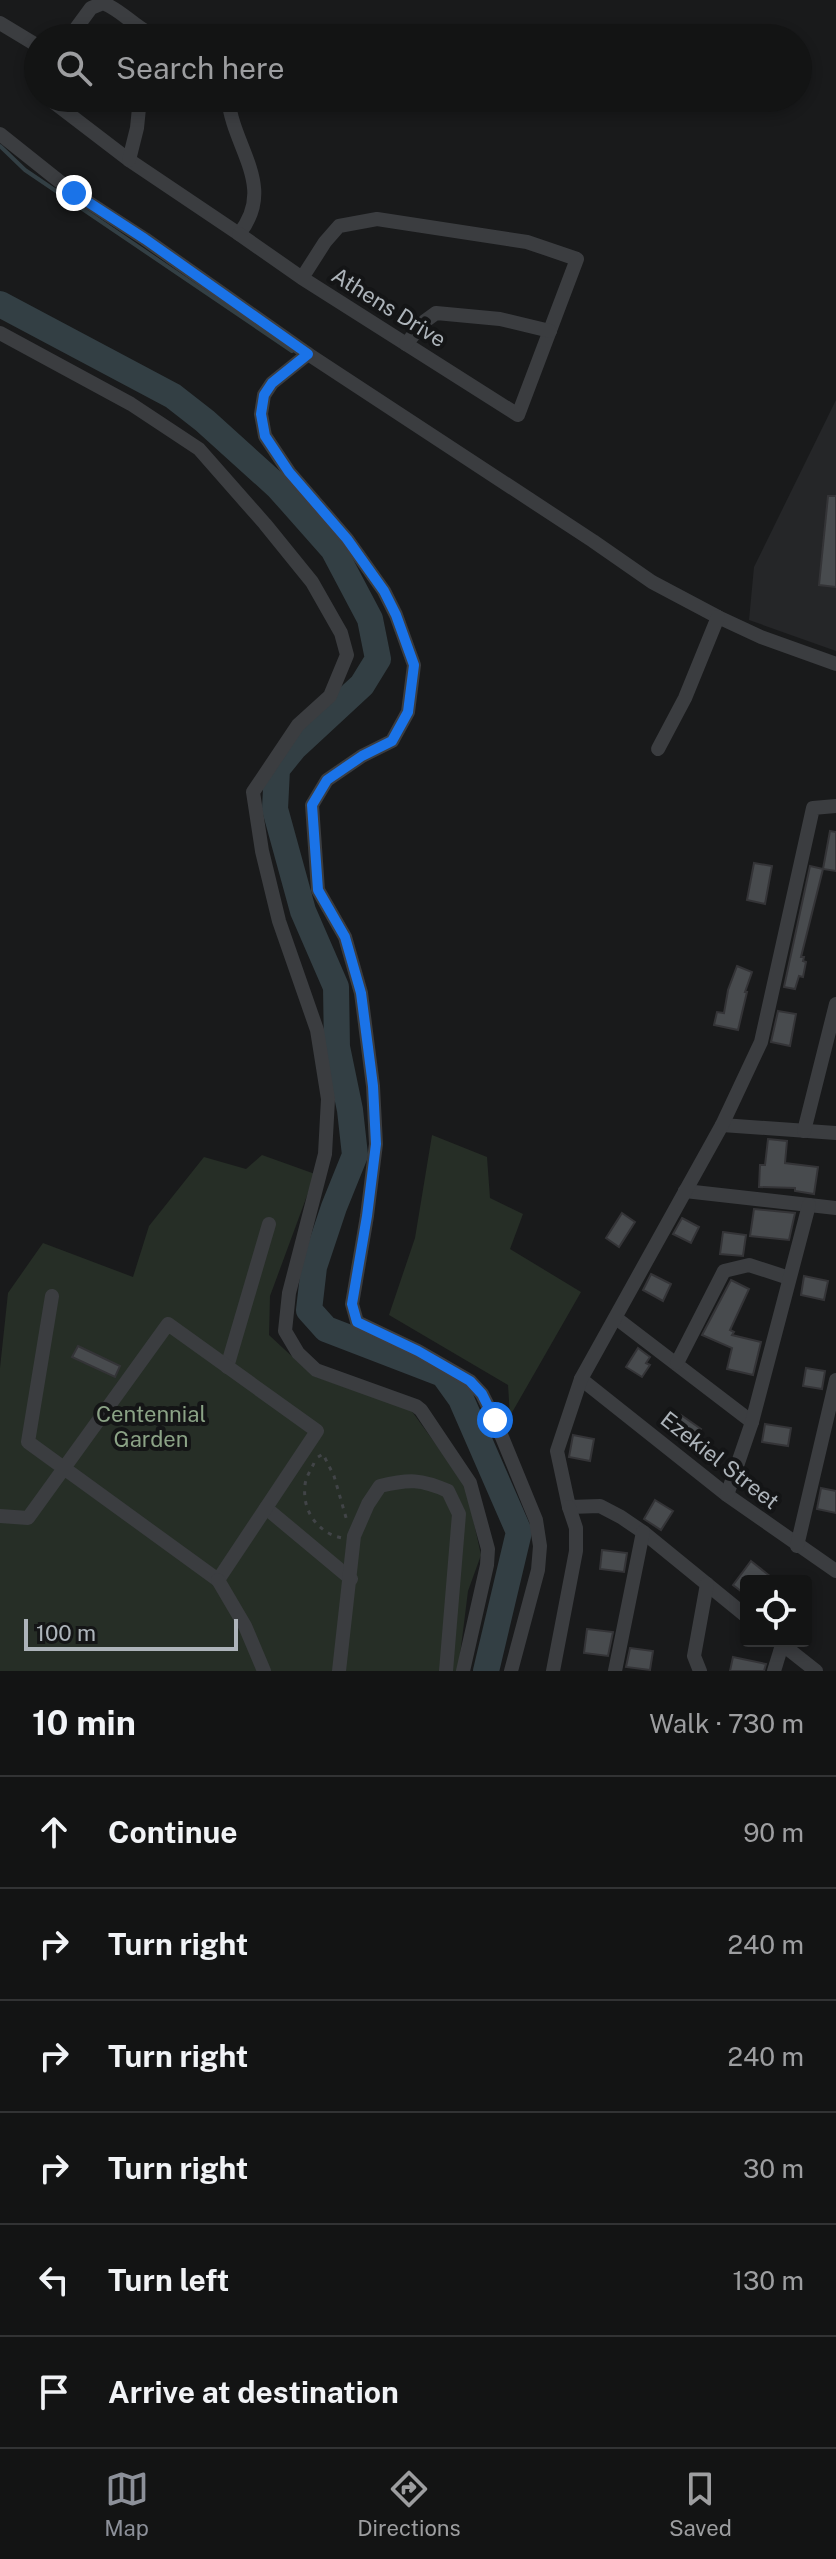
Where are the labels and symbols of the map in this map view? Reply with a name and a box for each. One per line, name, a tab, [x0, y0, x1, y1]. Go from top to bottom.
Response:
route end	[56, 175, 92, 211]
street label: Athens Drive	[327, 262, 451, 352]
park label: Centennial Garden	[96, 1401, 206, 1452]
route start	[477, 1402, 513, 1438]
street label: Ezekiel Street	[656, 1406, 784, 1514]
scale bar	[24, 1615, 238, 1651]

